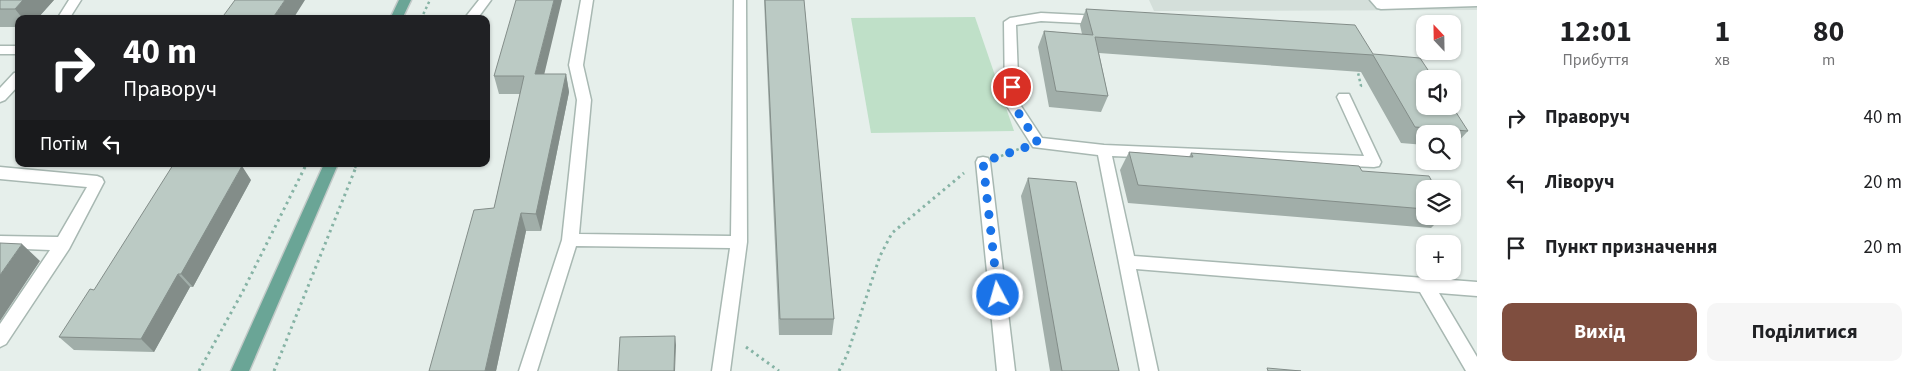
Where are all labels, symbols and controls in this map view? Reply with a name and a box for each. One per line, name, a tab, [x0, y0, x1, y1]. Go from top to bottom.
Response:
text: 12:01	[1560, 10, 1632, 53]
text: 1	[1714, 10, 1730, 53]
text: 80	[1813, 10, 1844, 53]
north arrow	[1416, 15, 1461, 60]
map controls	[1416, 15, 1461, 280]
text: 40 m	[123, 27, 197, 77]
icon: right	[40, 35, 105, 100]
text: Прибуття	[1563, 49, 1629, 71]
text: хв	[1715, 49, 1730, 71]
text: m	[1822, 49, 1835, 71]
pin	[991, 66, 1033, 108]
button: sound	[1416, 70, 1461, 115]
text: Праворуч	[123, 73, 217, 105]
icon: arrive	[998, 73, 1026, 101]
icon: right	[1502, 104, 1530, 132]
text: Праворуч	[1545, 104, 1630, 131]
text: 40 m	[1864, 104, 1902, 131]
button: search	[1416, 125, 1461, 170]
icon: left	[98, 130, 126, 158]
text: Потім	[40, 131, 88, 158]
icon: left	[1502, 169, 1530, 197]
text: Ліворуч	[1545, 169, 1614, 196]
text: 20 m	[1864, 169, 1902, 196]
button: layers	[1416, 180, 1461, 225]
icon: arrive	[1502, 234, 1530, 262]
text: Пункт призначення	[1545, 234, 1717, 261]
text: 20 m	[1864, 234, 1902, 261]
button: +	[1416, 235, 1461, 280]
position arrow	[971, 268, 1023, 320]
button: Вихід	[1502, 303, 1697, 361]
button: Поділитися	[1707, 303, 1902, 361]

